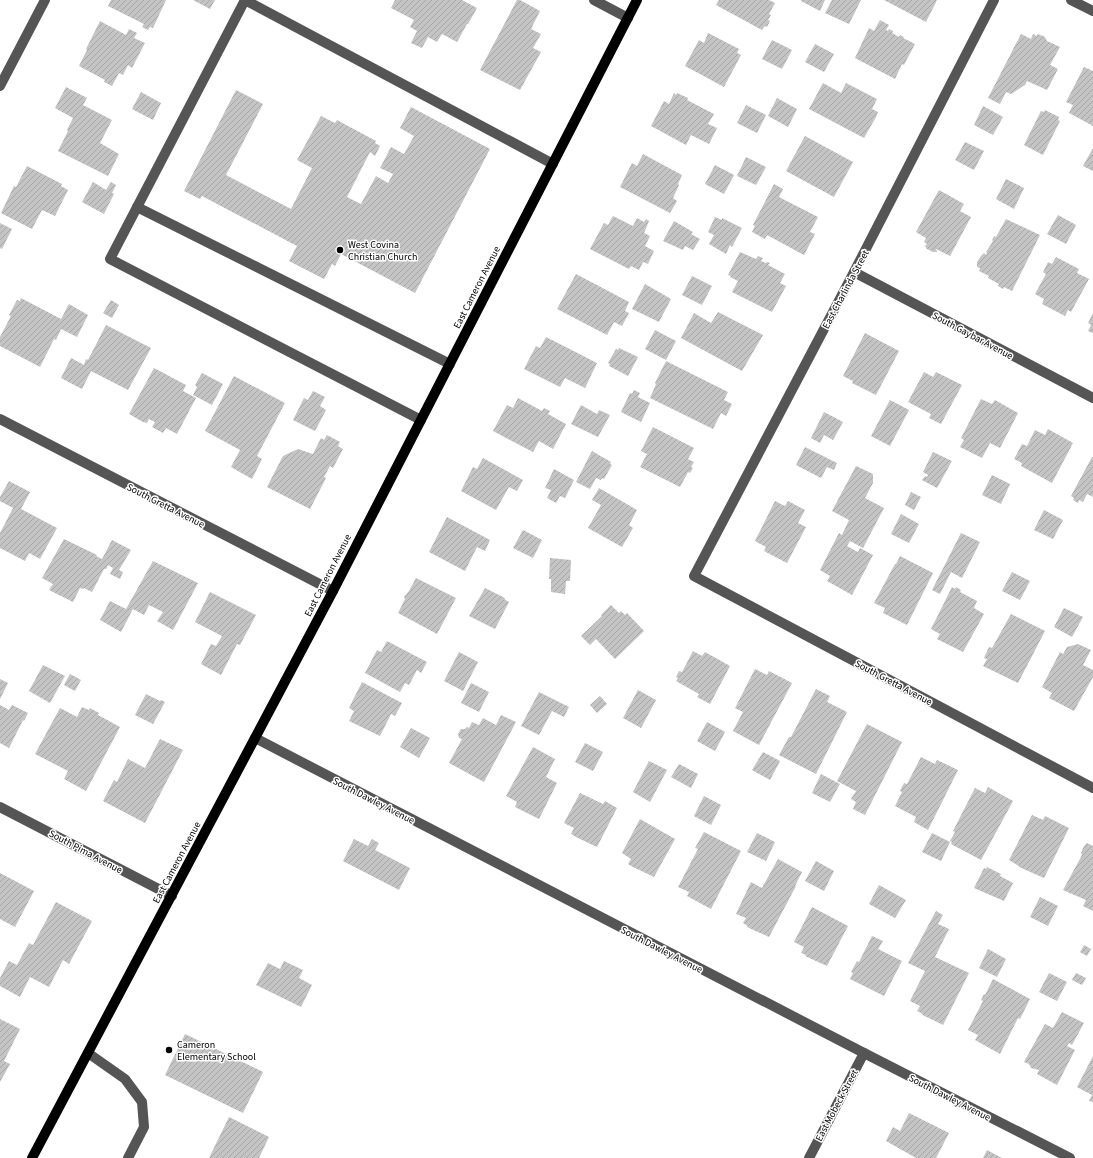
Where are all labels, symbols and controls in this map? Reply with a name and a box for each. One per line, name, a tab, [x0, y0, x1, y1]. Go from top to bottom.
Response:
place label: West Covina Christian Church	[348, 238, 417, 264]
street label: East Cameron Avenue	[450, 244, 504, 331]
marker: West Covina Christian Church	[335, 245, 345, 255]
street label: East Charlinda Street	[819, 247, 873, 331]
street label: South Gaybar Avenue	[930, 309, 1015, 363]
street label: South Gretta Avenue	[124, 480, 207, 532]
street label: East Cameron Avenue	[301, 532, 355, 619]
street label: South Gretta Avenue	[852, 657, 935, 709]
street label: South Dawley Avenue	[330, 774, 417, 828]
street label: East Cameron Avenue	[149, 819, 204, 906]
street label: South Pima Avenue	[46, 827, 125, 877]
street label: South Dawley Avenue	[618, 923, 705, 977]
place label: Cameron Elementary School	[177, 1038, 256, 1064]
marker: Cameron Elementary School	[164, 1045, 174, 1055]
street label: East Mobeck Street	[812, 1067, 862, 1144]
street label: South Dawley Avenue	[906, 1071, 993, 1125]

